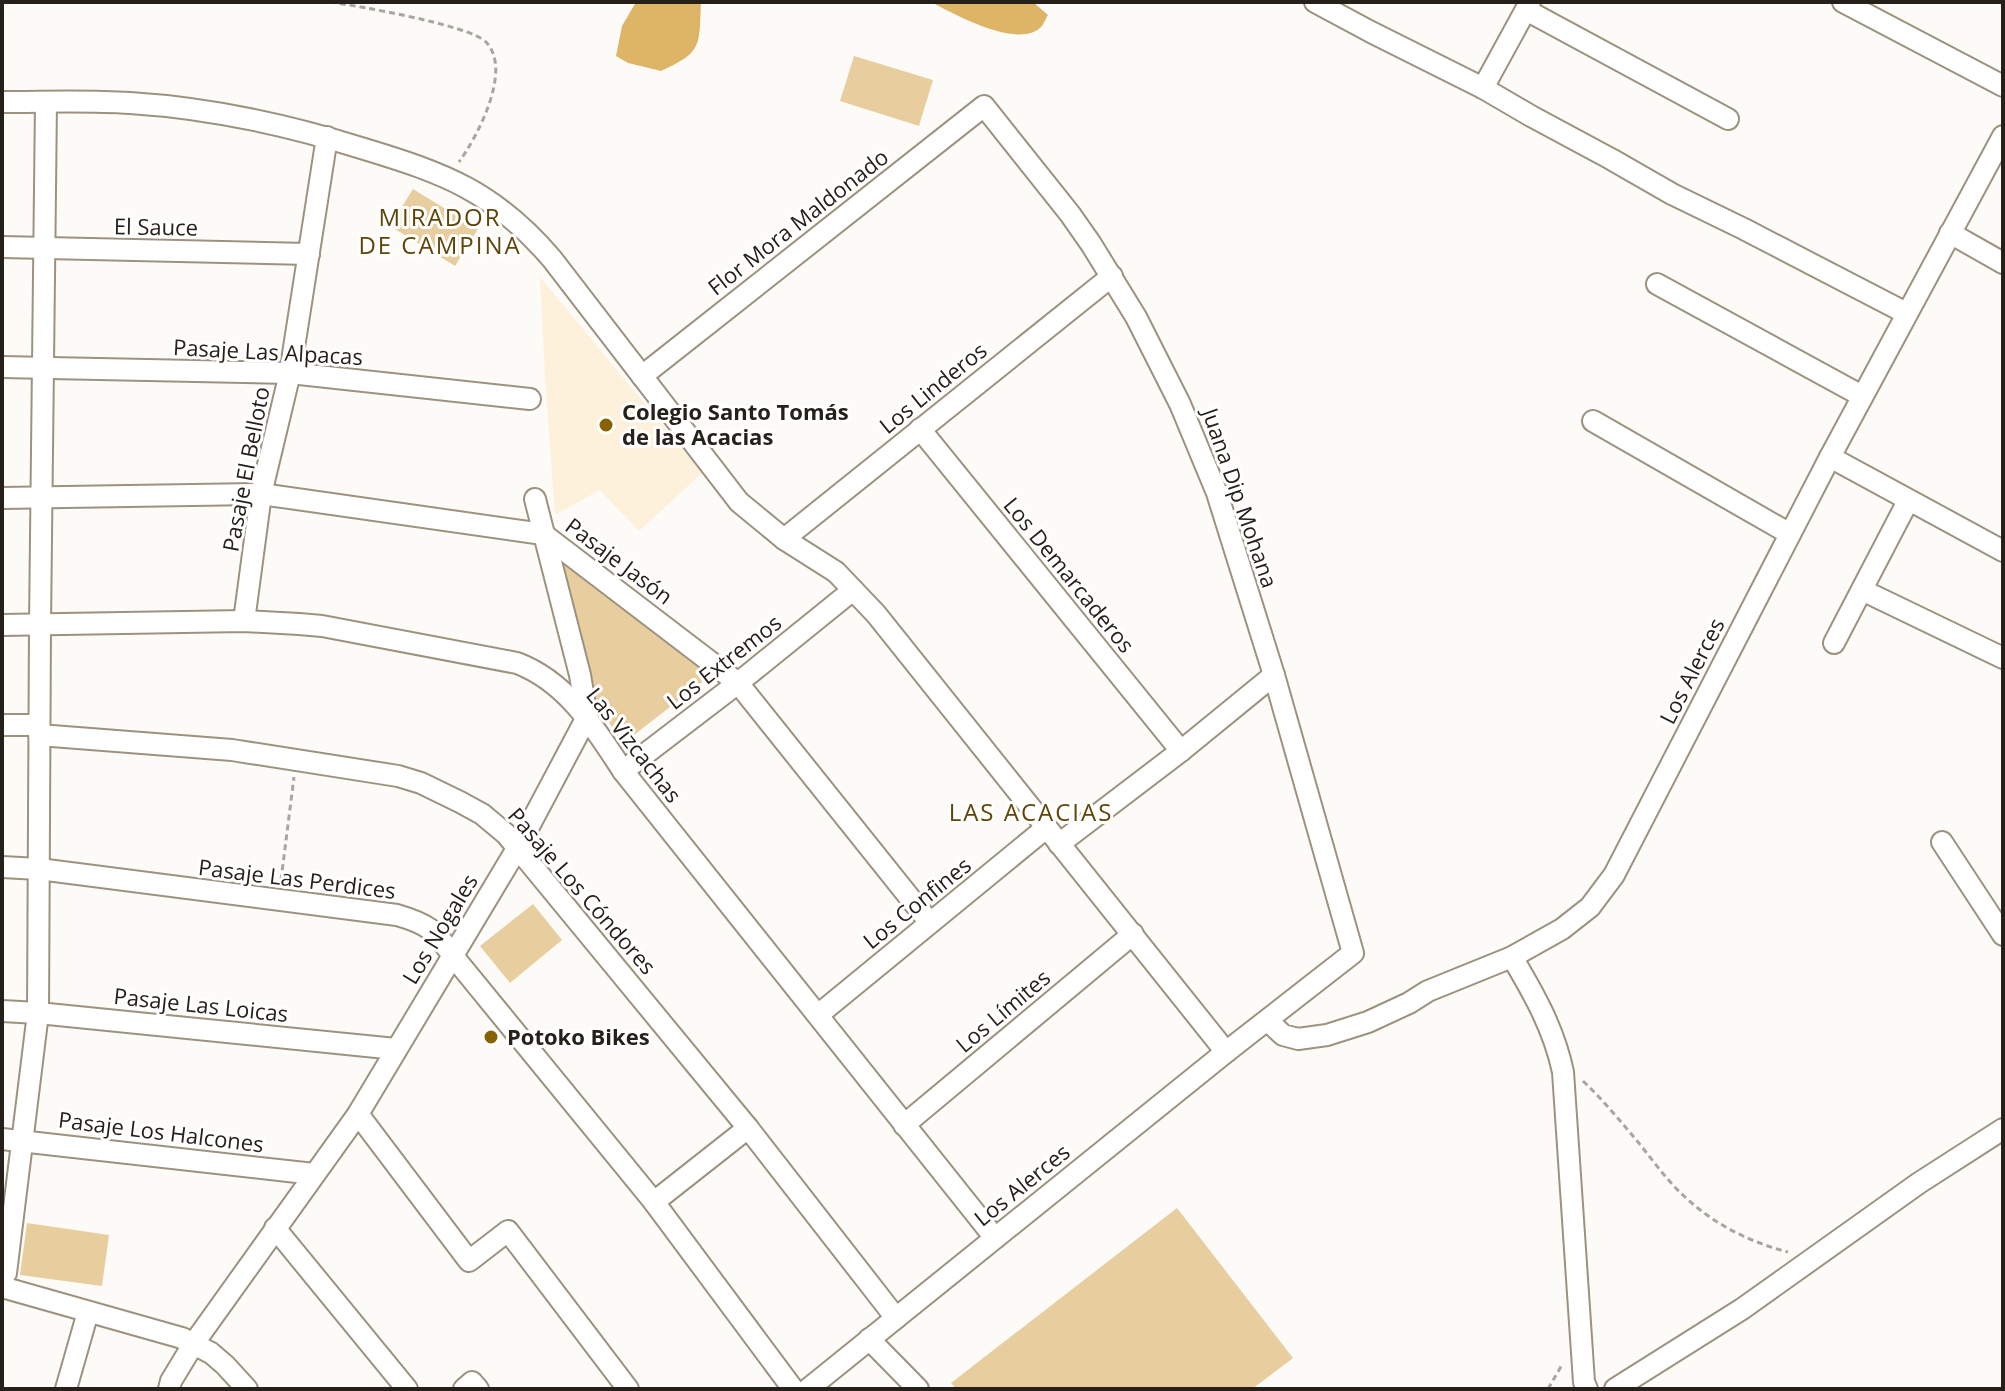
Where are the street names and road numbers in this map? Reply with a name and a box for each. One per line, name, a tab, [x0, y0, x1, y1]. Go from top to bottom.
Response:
street label: Flor Mora Maldonado	[701, 141, 894, 301]
street label: El Sauce	[114, 210, 198, 242]
street label: Pasaje Las Alpacas	[172, 331, 364, 371]
street label: Los Linderos	[872, 335, 992, 440]
street label: Pasaje El Belloto	[214, 384, 276, 554]
street label: Juana Dip Mohana	[1195, 402, 1286, 592]
street label: Los Demarcaderos	[998, 490, 1142, 658]
street label: Pasaje Jasón	[560, 510, 679, 610]
street label: Los Extremos	[660, 607, 787, 715]
street label: Los Alerces	[1652, 612, 1731, 729]
street label: Las Vizcachas	[580, 681, 689, 808]
street label: Pasaje Los Cóndores	[502, 801, 664, 980]
street label: Los Confines	[856, 849, 977, 955]
street label: Pasaje Las Perdices	[197, 851, 398, 905]
street label: Los Nogales	[395, 868, 484, 989]
street label: Los Límites	[949, 962, 1056, 1059]
street label: Pasaje Las Loicas	[112, 980, 290, 1028]
street label: Pasaje Los Halcones	[57, 1104, 266, 1158]
street label: Los Alerces	[967, 1136, 1076, 1232]

